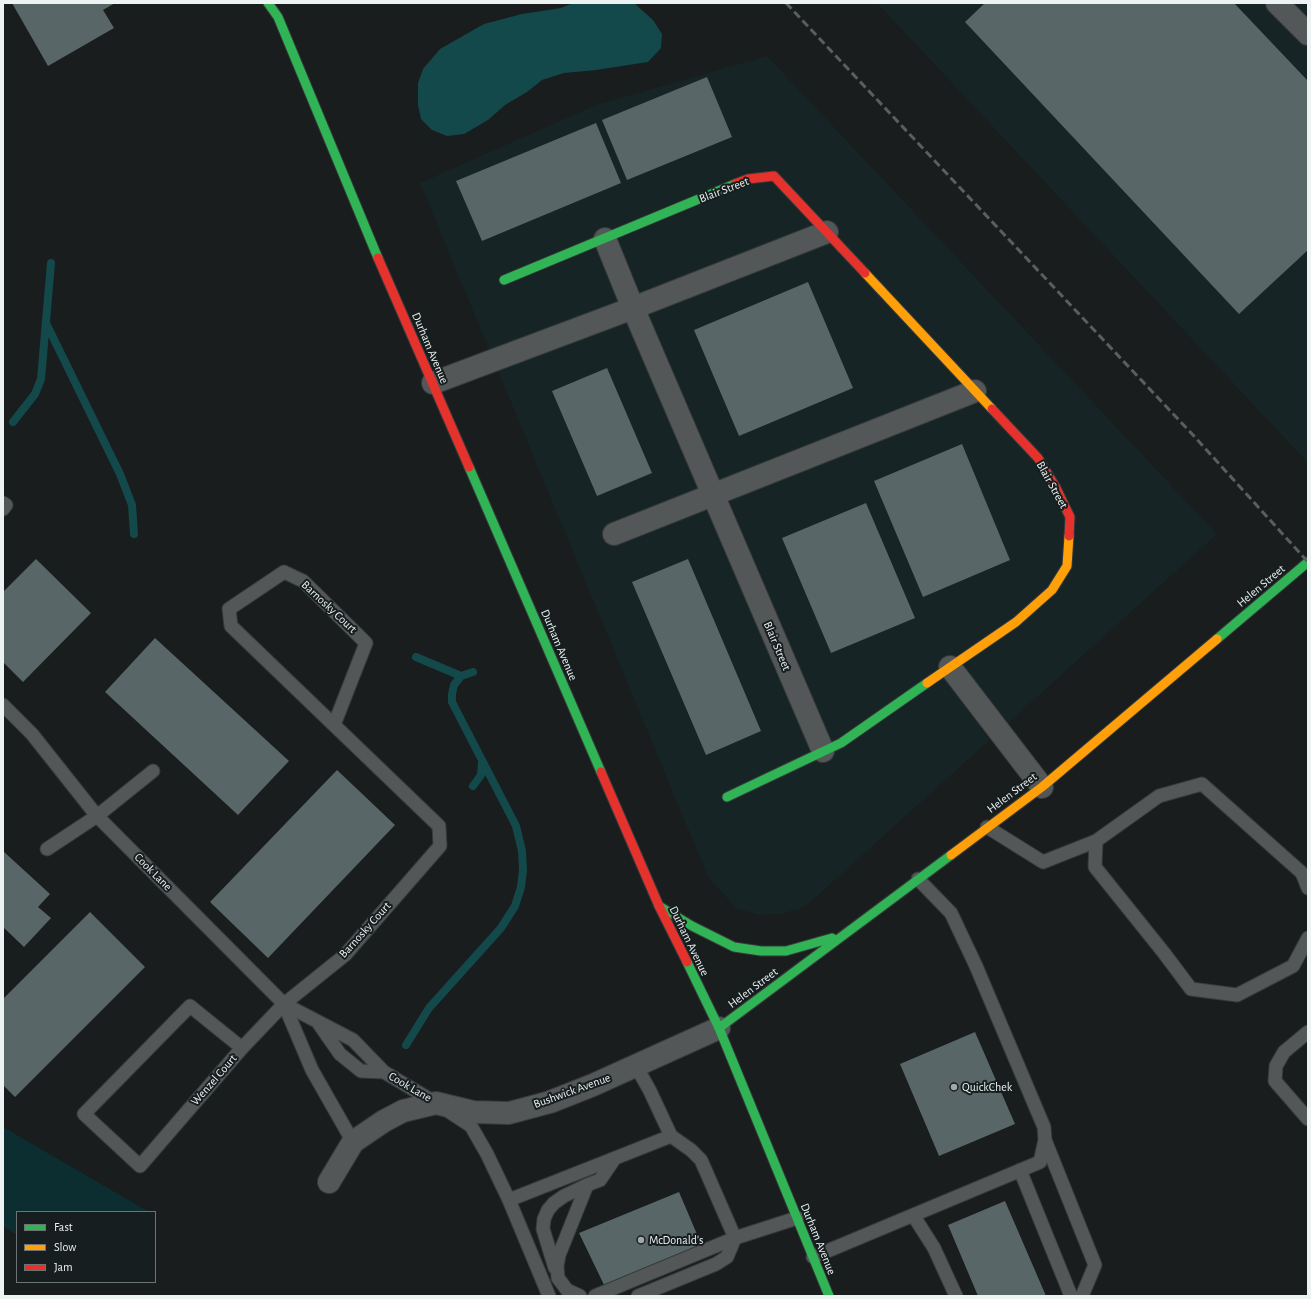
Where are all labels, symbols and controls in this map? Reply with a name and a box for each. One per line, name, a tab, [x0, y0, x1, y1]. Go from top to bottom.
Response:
street label: Blair Street	[697, 174, 751, 206]
street label: Durham Avenue	[409, 310, 451, 386]
street label: Blair Street	[1033, 459, 1071, 511]
street label: Helen Street	[1234, 562, 1288, 610]
street label: Barnosky Court	[298, 578, 360, 636]
street label: Durham Avenue	[538, 607, 580, 683]
street label: Blair Street	[760, 619, 794, 673]
street label: Helen Street	[984, 770, 1040, 816]
street label: Cook Lane	[131, 850, 175, 894]
street label: Barnosky Court	[336, 899, 394, 961]
street label: Durham Avenue	[666, 904, 712, 978]
street label: Helen Street	[725, 965, 781, 1011]
street label: Wenzel Court	[188, 1052, 240, 1108]
street label: Cook Lane	[386, 1069, 434, 1105]
street label: Bushwick Avenue	[531, 1070, 613, 1112]
place label: QuickChek	[962, 1080, 1012, 1094]
marker: QuickChek	[949, 1082, 959, 1092]
street label: Durham Avenue	[797, 1201, 839, 1277]
legend	[16, 1211, 156, 1283]
text: Fast	[54, 1221, 73, 1233]
place label: McDonald's	[649, 1233, 703, 1247]
marker: McDonald's	[636, 1235, 646, 1245]
text: Slow	[54, 1241, 76, 1253]
text: Jam	[54, 1261, 73, 1273]

